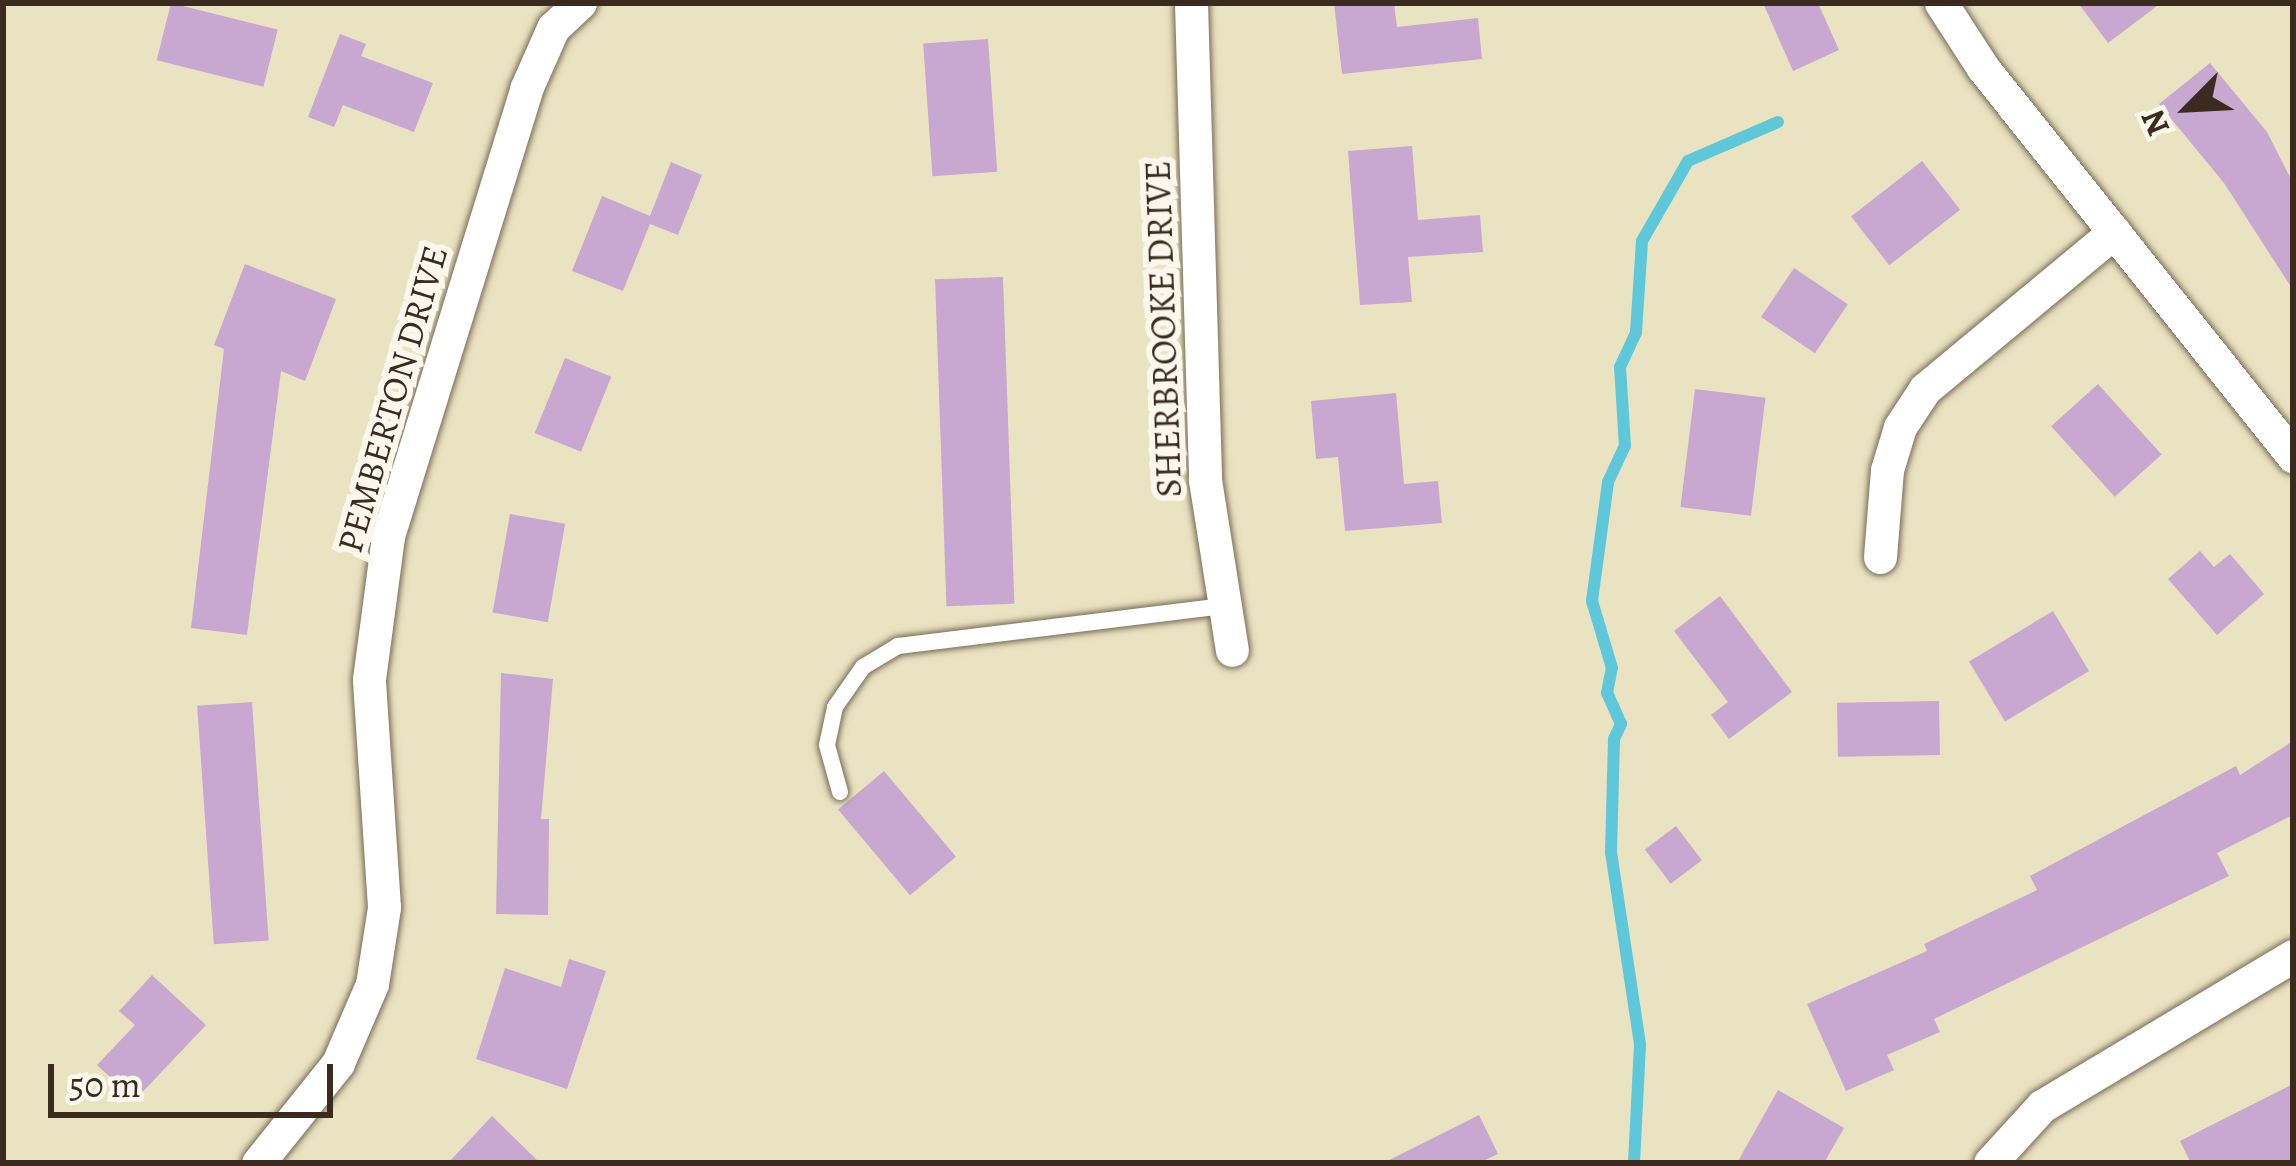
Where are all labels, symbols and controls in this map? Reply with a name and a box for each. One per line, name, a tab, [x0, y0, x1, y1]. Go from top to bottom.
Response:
north arrow	[2128, 48, 2248, 168]
text: N	[2129, 103, 2180, 143]
street label: SHERBROOKE DRIVE	[1136, 160, 1190, 498]
street label: PEMBERTON DRIVE	[328, 241, 456, 557]
scale bar	[54, 1040, 339, 1114]
text: 50 m	[69, 1060, 141, 1109]

